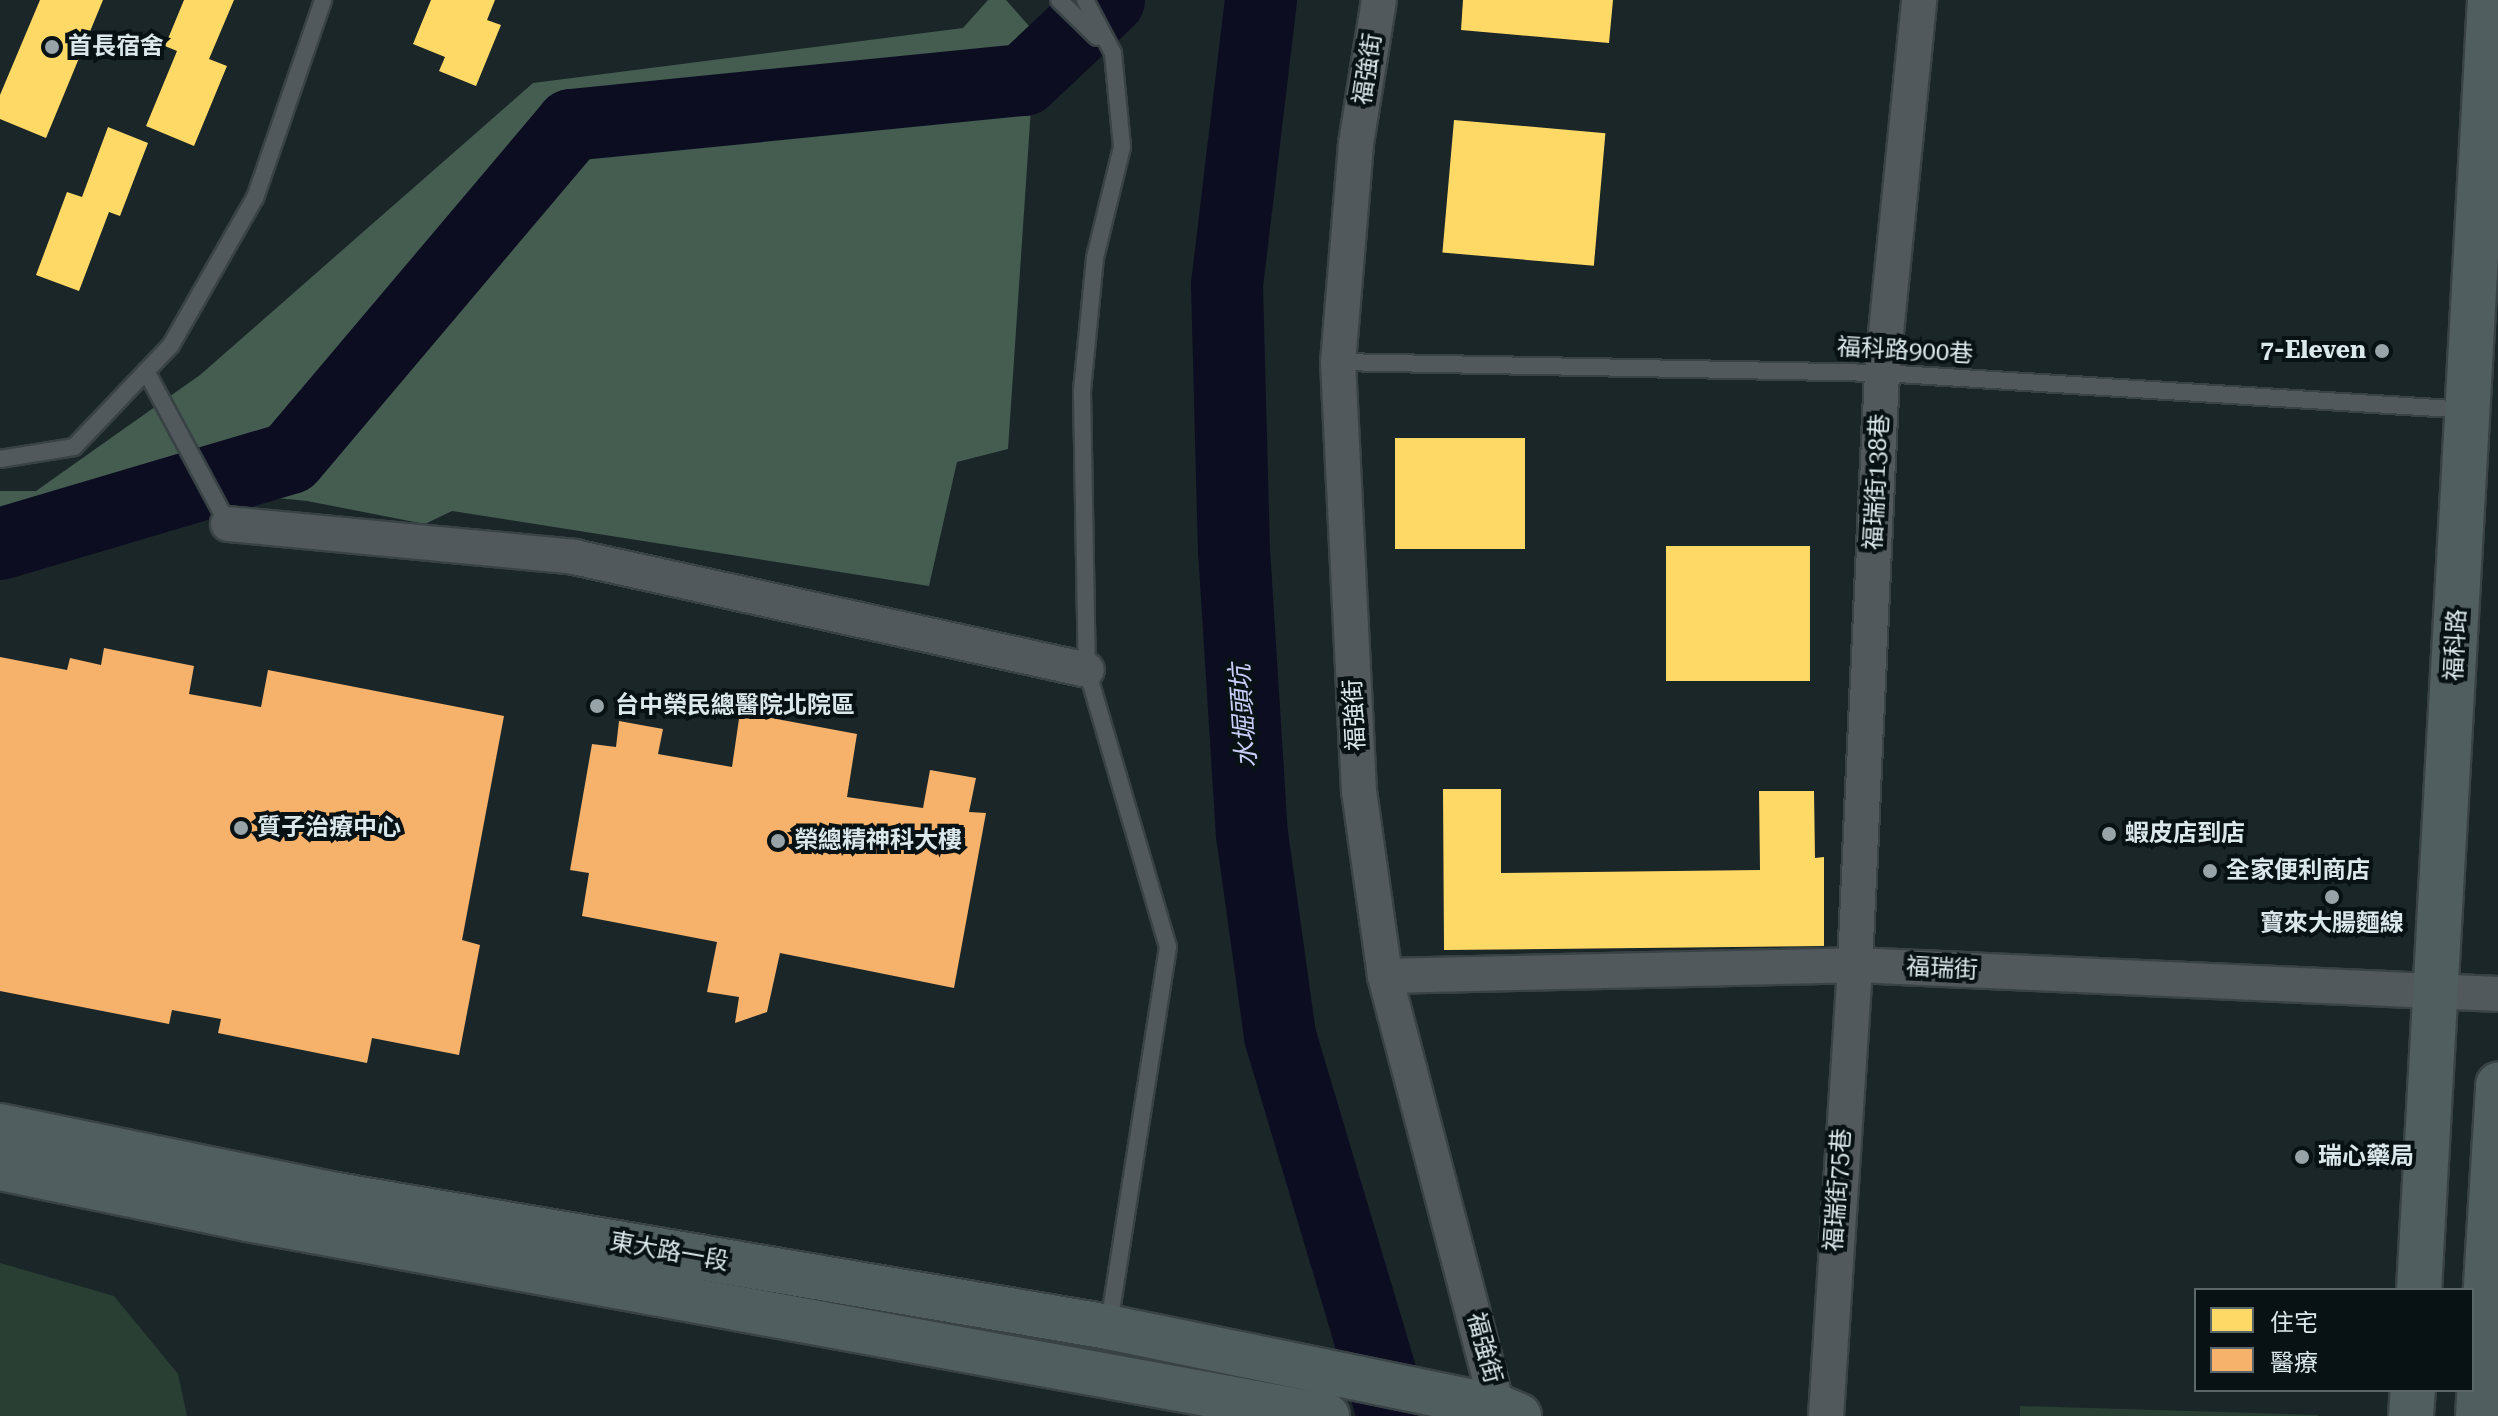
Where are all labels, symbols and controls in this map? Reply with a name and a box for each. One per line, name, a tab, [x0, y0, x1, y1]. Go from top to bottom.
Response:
street label: 福強街	[1348, 31, 1388, 107]
place label: 首長宿舍	[68, 33, 164, 61]
marker: 首長宿舍	[43, 38, 61, 56]
street label: 福科路900巷	[1836, 333, 1974, 369]
place label: 7-Eleven	[2260, 337, 2366, 365]
marker: 7-Eleven	[2373, 342, 2391, 360]
street label: 福瑞街138巷	[1859, 413, 1895, 551]
street label: 福科路	[2440, 608, 2472, 682]
water label: 水堀頭坑	[1225, 663, 1263, 769]
street label: 福強街	[1339, 678, 1371, 752]
place label: 台中榮民總醫院北院區	[615, 692, 855, 720]
marker: 台中榮民總醫院北院區	[586, 695, 608, 717]
place label: 質子治療中心	[257, 814, 401, 842]
marker: 質子治療中心	[232, 819, 250, 837]
place label: 蝦皮店到店	[2125, 820, 2245, 848]
marker: 蝦皮店到店	[2100, 825, 2118, 843]
place label: 榮總精神科大樓	[794, 827, 962, 855]
marker: 榮總精神科大樓	[769, 832, 787, 850]
place label: 全家便利商店	[2226, 857, 2370, 885]
marker: 全家便利商店	[2201, 862, 2219, 880]
marker: 寶來大腸麵線	[2323, 888, 2341, 906]
place label: 寶來大腸麵線	[2260, 910, 2404, 938]
street label: 福瑞街	[1905, 953, 1979, 985]
street label: 福瑞街75巷	[1819, 1128, 1857, 1252]
place label: 瑞心藥局	[2318, 1143, 2414, 1171]
marker: 瑞心藥局	[2293, 1148, 2311, 1166]
street label: 東大路一段	[607, 1227, 731, 1277]
legend	[2194, 1288, 2474, 1392]
street label: 福強街	[1461, 1309, 1507, 1387]
text: 住宅	[2270, 1309, 2318, 1337]
text: 醫療	[2270, 1349, 2318, 1377]

